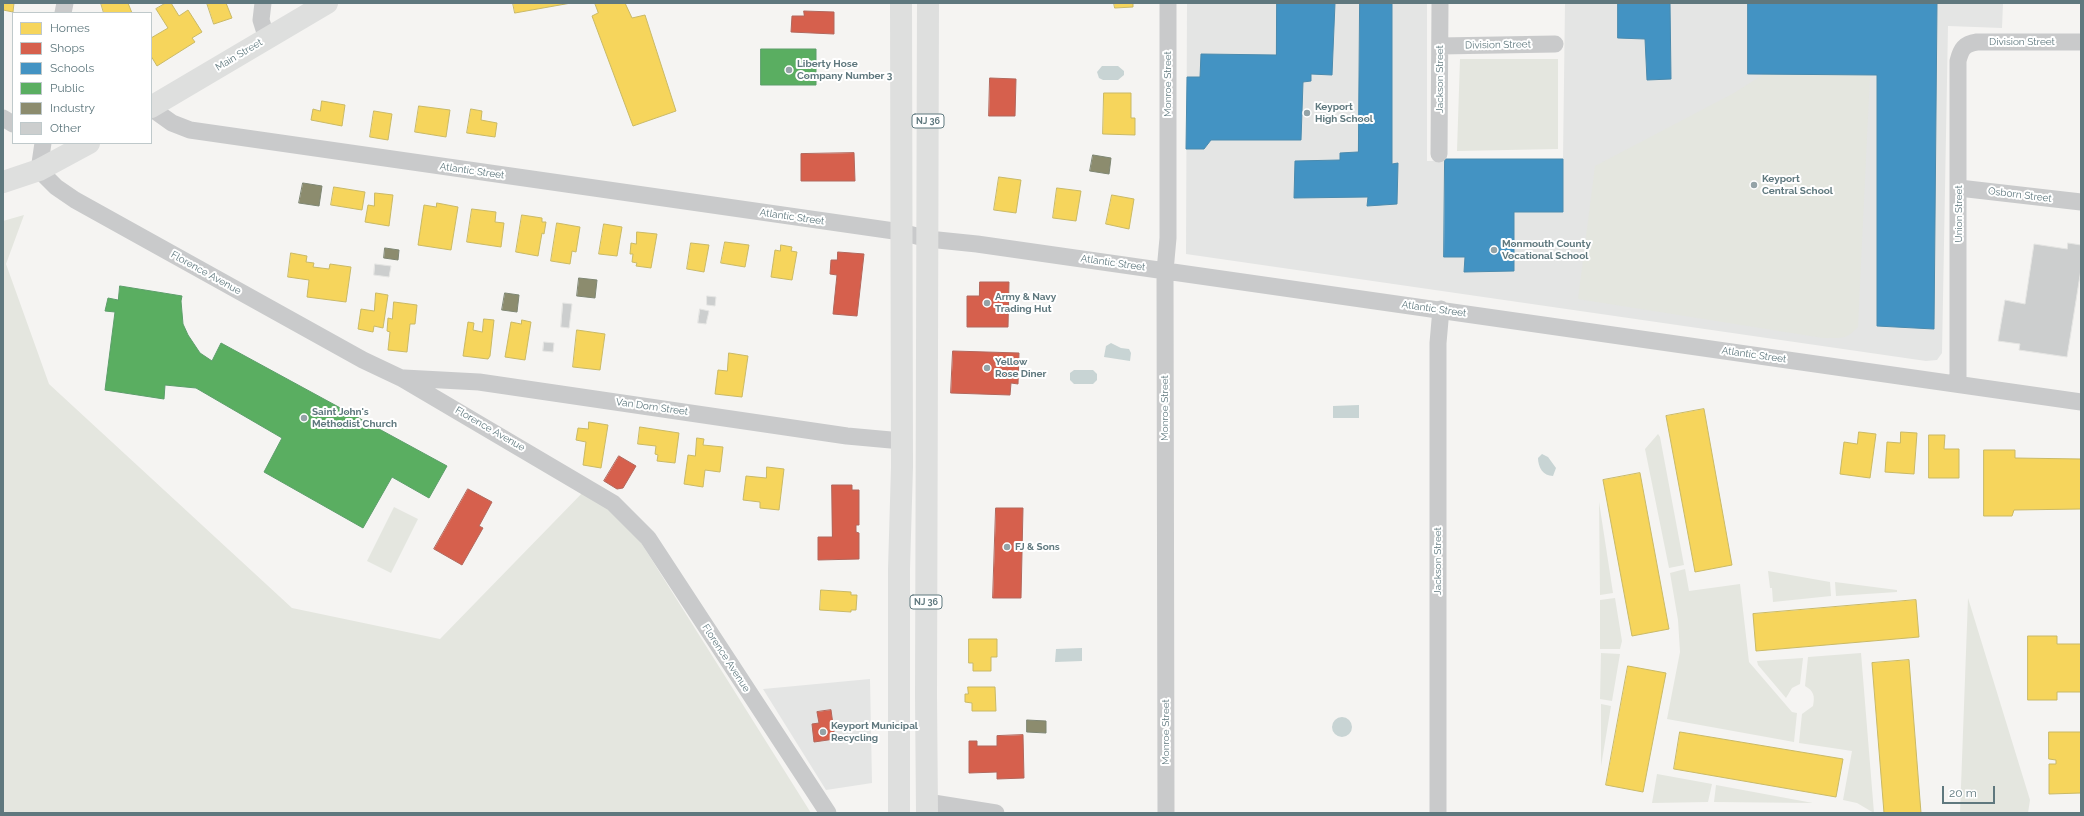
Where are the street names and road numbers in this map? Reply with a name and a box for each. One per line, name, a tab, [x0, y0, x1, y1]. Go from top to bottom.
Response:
street label: Main Street	[213, 36, 265, 74]
street label: Division Street	[1989, 36, 2055, 48]
street label: Division Street	[1465, 38, 1531, 52]
street label: Jackson Street	[1434, 45, 1446, 113]
street label: Monroe Street	[1162, 51, 1174, 117]
road number: NJ 36	[912, 114, 944, 128]
street label: Atlantic Street	[439, 161, 505, 181]
street label: Union Street	[1953, 185, 1965, 243]
street label: Osborn Street	[1987, 185, 2053, 205]
street label: Atlantic Street	[759, 207, 825, 227]
street label: Florence Avenue	[169, 249, 243, 297]
street label: Atlantic Street	[1080, 253, 1146, 273]
street label: Atlantic Street	[1401, 299, 1467, 319]
street label: Atlantic Street	[1721, 345, 1787, 365]
street label: Monroe Street	[1159, 375, 1171, 441]
street label: Van Dorn Street	[615, 396, 689, 418]
street label: Florence Avenue	[453, 404, 527, 454]
street label: Jackson Street	[1432, 527, 1444, 595]
road number: NJ 36	[910, 595, 942, 609]
street label: Florence Avenue	[700, 622, 752, 694]
street label: Monroe Street	[1160, 699, 1172, 765]

